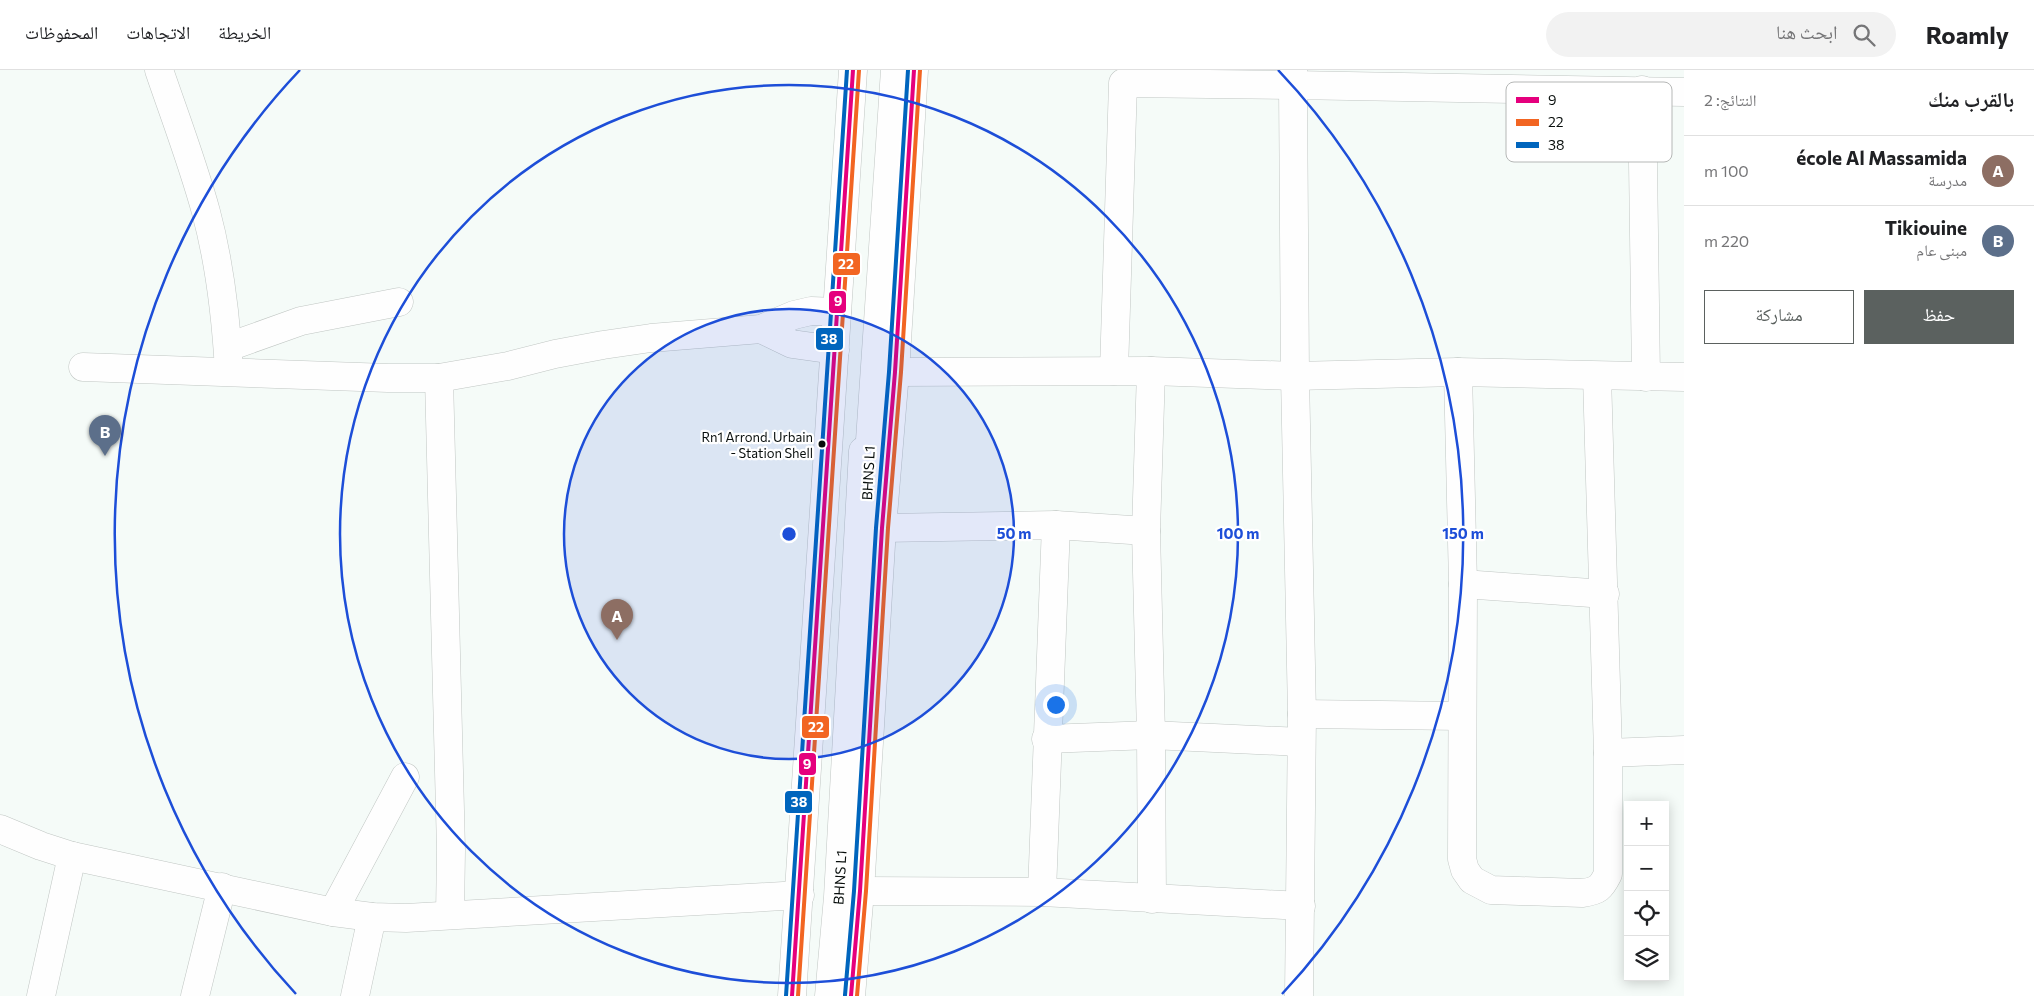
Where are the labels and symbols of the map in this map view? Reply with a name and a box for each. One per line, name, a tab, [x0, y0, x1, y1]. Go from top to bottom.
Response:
legend	[1506, 82, 1672, 162]
text: 9	[1548, 91, 1557, 108]
text: 22	[1548, 113, 1564, 130]
text: 38	[1548, 136, 1565, 153]
line badge: 22	[832, 252, 861, 276]
text: 22	[838, 255, 854, 272]
line badge: 9	[828, 290, 847, 314]
text: 9	[834, 292, 843, 309]
line badge: 38	[815, 327, 844, 351]
text: 38	[821, 330, 838, 347]
pin: B	[89, 415, 121, 456]
place label: Rn1 Arrond. Urbain - Station Shell	[701, 429, 813, 461]
marker: Rn1 Arrond. Urbain - Station Shell	[817, 439, 827, 449]
street label: BHNS L1	[858, 445, 878, 501]
text: 50 m	[997, 524, 1031, 542]
text: 100 m	[1217, 524, 1259, 542]
text: 150 m	[1442, 524, 1484, 542]
centre of rings	[780, 525, 798, 543]
pin: A	[601, 599, 633, 640]
your location	[1043, 692, 1069, 718]
line badge: 22	[801, 715, 830, 739]
text: 22	[808, 718, 824, 735]
line badge: 9	[798, 752, 817, 776]
text: 9	[803, 755, 812, 772]
line badge: 38	[784, 790, 813, 814]
text: 38	[791, 793, 808, 810]
street label: BHNS L1	[829, 850, 849, 905]

